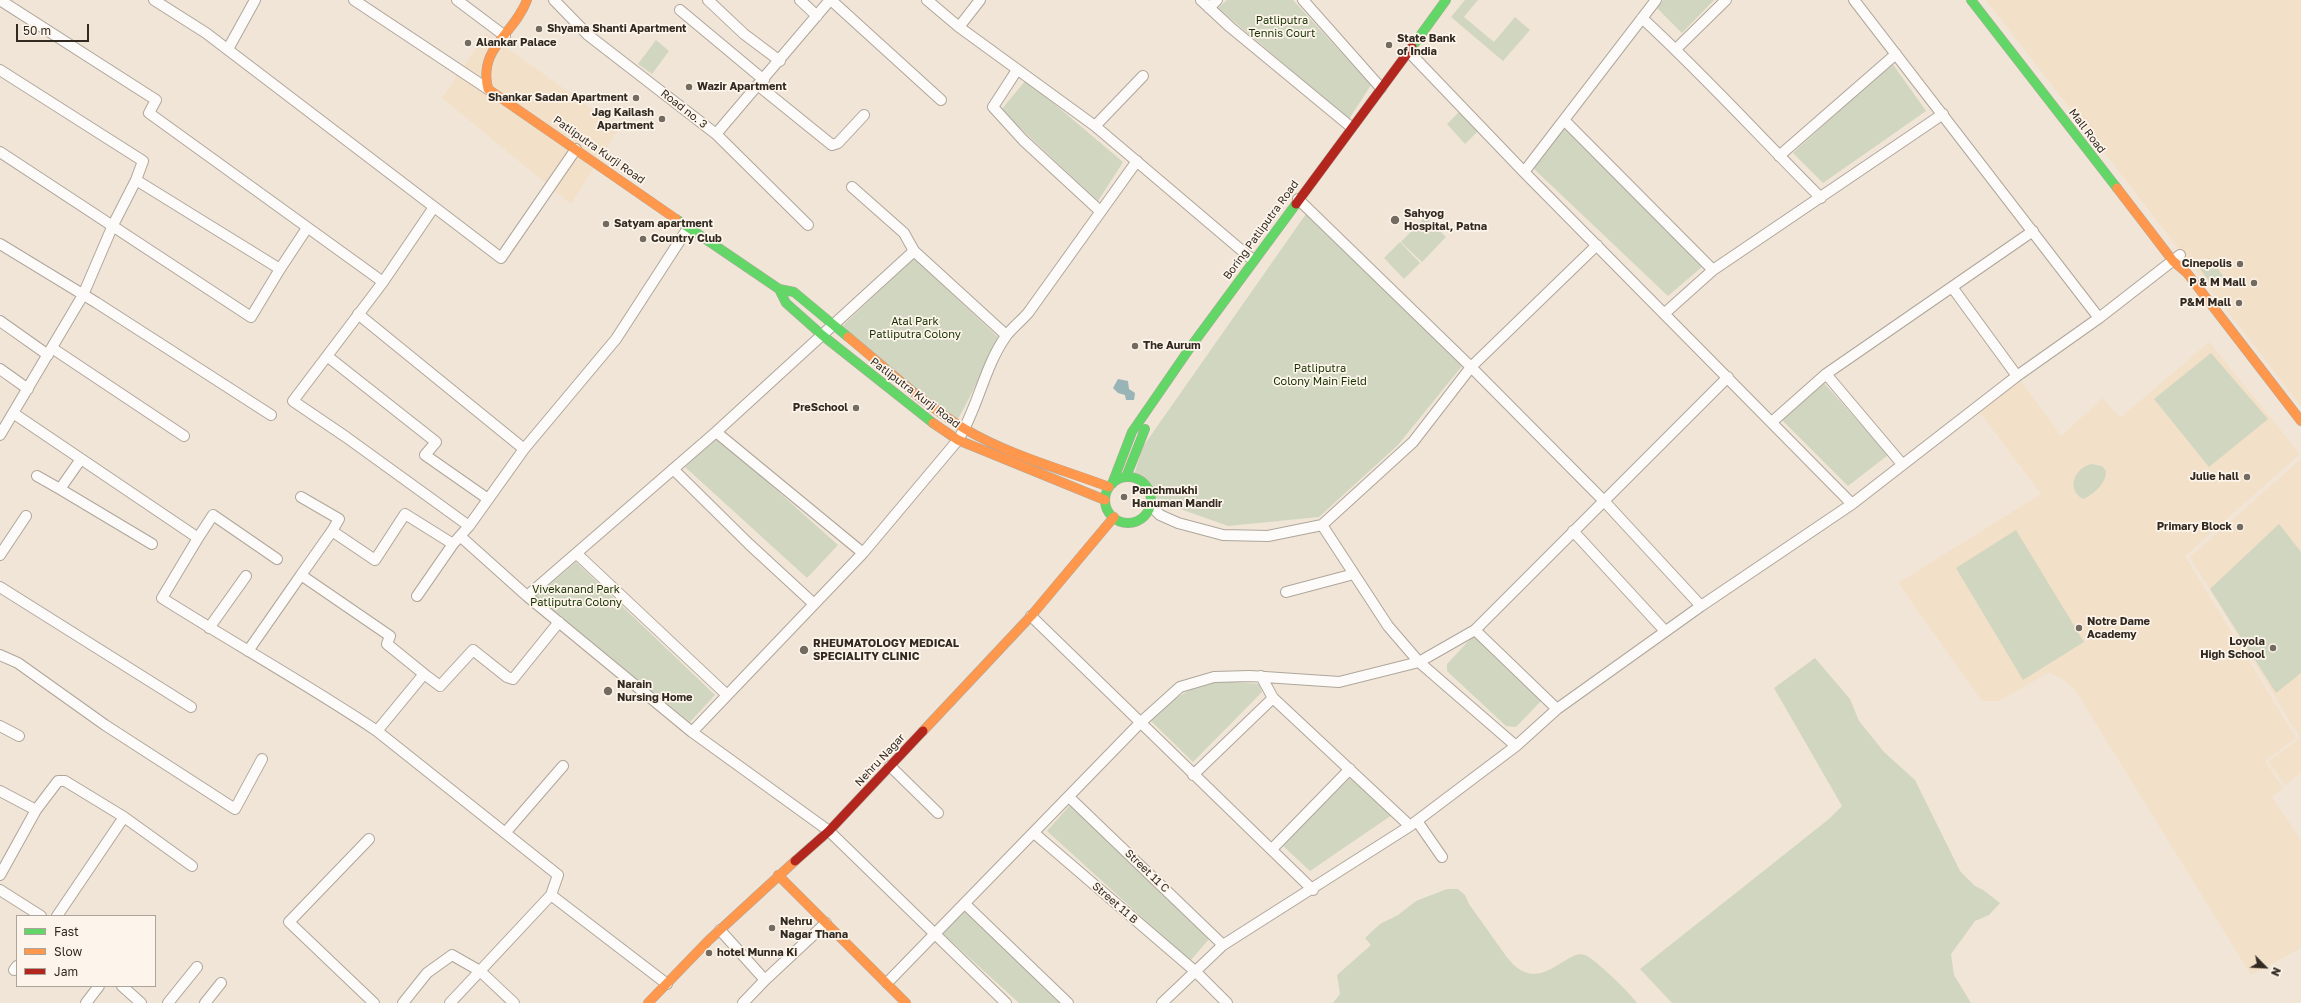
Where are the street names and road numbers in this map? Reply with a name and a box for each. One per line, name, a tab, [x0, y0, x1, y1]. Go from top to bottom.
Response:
street label: Road no. 3	[658, 87, 710, 131]
street label: Mall Road	[2066, 106, 2108, 156]
street label: Patliputra Kurji Road	[551, 113, 647, 187]
street label: Boring Patliputra Road	[1221, 178, 1301, 282]
street label: Patliputra Kurji Road	[868, 355, 962, 431]
street label: Nehru Nagar	[852, 731, 908, 789]
street label: Street 11 C	[1122, 847, 1172, 895]
street label: Street 11 B	[1090, 880, 1140, 926]

